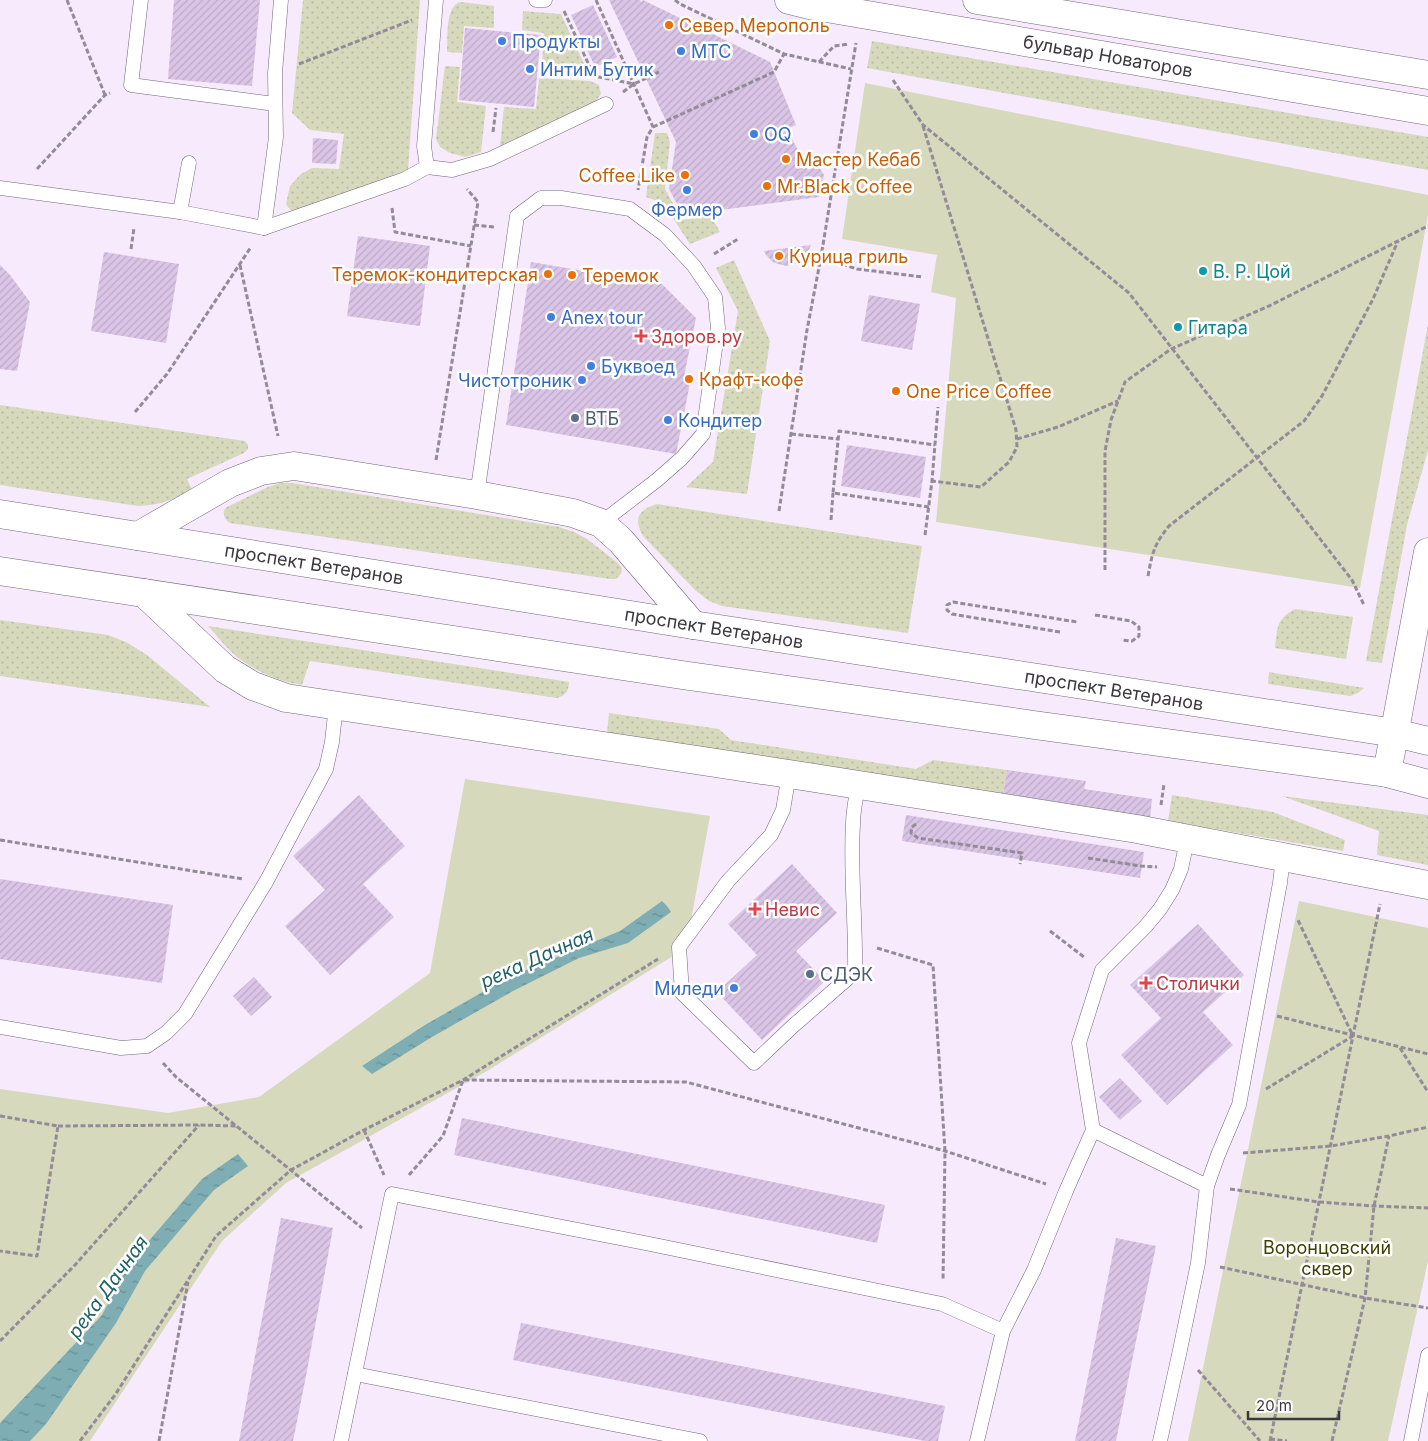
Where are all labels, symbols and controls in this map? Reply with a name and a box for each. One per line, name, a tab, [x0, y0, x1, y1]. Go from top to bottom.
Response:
place label: Север Мерополь	[679, 15, 830, 36]
marker: Север Мерополь	[663, 19, 675, 31]
place label: Продукты	[512, 31, 600, 52]
street label: бульвар Новаторов	[1021, 31, 1195, 81]
marker: Продукты	[496, 35, 508, 47]
place label: МТС	[691, 41, 732, 62]
marker: МТС	[675, 45, 687, 57]
place label: Интим Бутик	[540, 59, 654, 80]
marker: Интим Бутик	[524, 63, 536, 75]
place label: OQ	[764, 124, 792, 145]
marker: OQ	[748, 128, 760, 140]
place label: Мастер Кебаб	[796, 149, 921, 170]
marker: Мастер Кебаб	[780, 153, 792, 165]
place label: Coffee Like	[578, 165, 675, 186]
marker: Coffee Like	[679, 169, 691, 181]
place label: Mr.Black Coffee	[777, 176, 913, 197]
marker: Mr.Black Coffee	[761, 180, 773, 192]
marker: Фермер	[681, 184, 693, 196]
place label: Фермер	[651, 199, 723, 220]
place label: Курица гриль	[789, 246, 908, 267]
marker: Курица гриль	[773, 250, 785, 262]
place label: В. Р. Цой	[1213, 261, 1291, 282]
place label: Теремок-кондитерская	[331, 264, 538, 285]
place label: Теремок	[582, 265, 659, 286]
marker: В. Р. Цой	[1197, 265, 1209, 277]
marker: Теремок-кондитерская	[542, 268, 554, 280]
marker: Теремок	[566, 269, 578, 281]
place label: Anex tour	[561, 307, 643, 328]
marker: Anex tour	[545, 311, 557, 323]
place label: Гитара	[1188, 317, 1248, 338]
marker: Гитара	[1172, 321, 1184, 333]
place label: Здоров.ру	[651, 326, 742, 347]
marker: Здоров.ру	[635, 330, 647, 342]
place label: Буквоед	[601, 356, 675, 377]
marker: Буквоед	[585, 360, 597, 372]
place label: Крафт-кофе	[699, 369, 804, 390]
place label: Чистотроник	[458, 370, 572, 391]
marker: Крафт-кофе	[683, 373, 695, 385]
marker: Чистотроник	[576, 374, 588, 386]
place label: One Price Coffee	[906, 381, 1052, 402]
marker: One Price Coffee	[890, 385, 902, 397]
place label: ВТБ	[585, 408, 619, 429]
place label: Кондитер	[678, 410, 762, 431]
marker: ВТБ	[569, 412, 581, 424]
marker: Кондитер	[662, 414, 674, 426]
street label: проспект Ветеранов	[223, 539, 405, 589]
street label: проспект Ветеранов	[623, 603, 805, 653]
street label: проспект Ветеранов	[1023, 665, 1205, 715]
place label: Невис	[765, 899, 820, 920]
marker: Невис	[749, 903, 761, 915]
water label: река Дачная	[476, 923, 597, 994]
place label: СДЭК	[820, 964, 873, 985]
marker: СДЭК	[804, 968, 816, 980]
place label: Столички	[1156, 973, 1240, 994]
marker: Столички	[1140, 977, 1152, 989]
place label: Миледи	[654, 978, 724, 999]
marker: Миледи	[728, 982, 740, 994]
water label: река Дачная	[62, 1231, 153, 1344]
park label: Воронцовский сквер	[1263, 1237, 1391, 1279]
scale bar	[1248, 1388, 1339, 1420]
text: 20 m	[1256, 1396, 1292, 1415]

